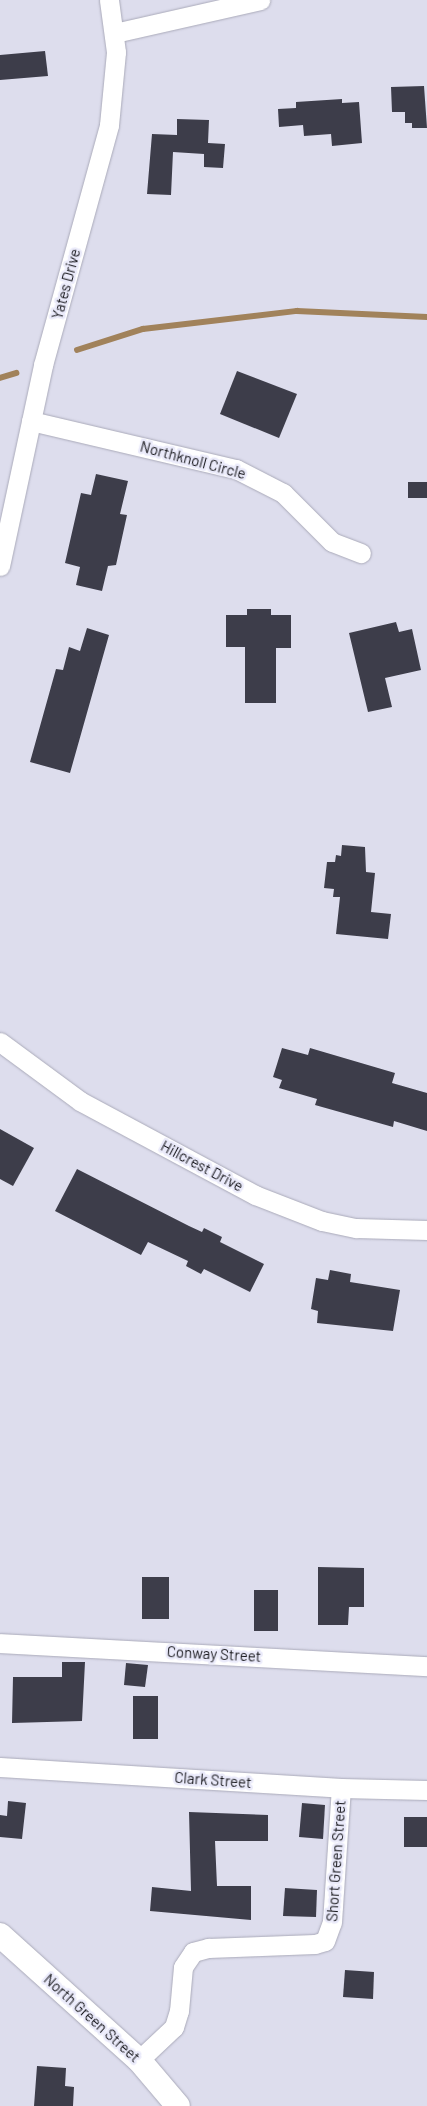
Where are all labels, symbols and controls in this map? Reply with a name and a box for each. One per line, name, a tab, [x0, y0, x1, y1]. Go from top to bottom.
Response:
street label: Yates Drive	[48, 247, 84, 321]
street label: Northknoll Circle	[138, 437, 248, 483]
street label: Hillcrest Drive	[158, 1137, 246, 1195]
street label: Conway Street	[166, 1643, 262, 1665]
street label: Clark Street	[174, 1768, 252, 1792]
street label: Short Green Street	[323, 1800, 349, 1922]
street label: North Green Street	[40, 1970, 144, 2066]

